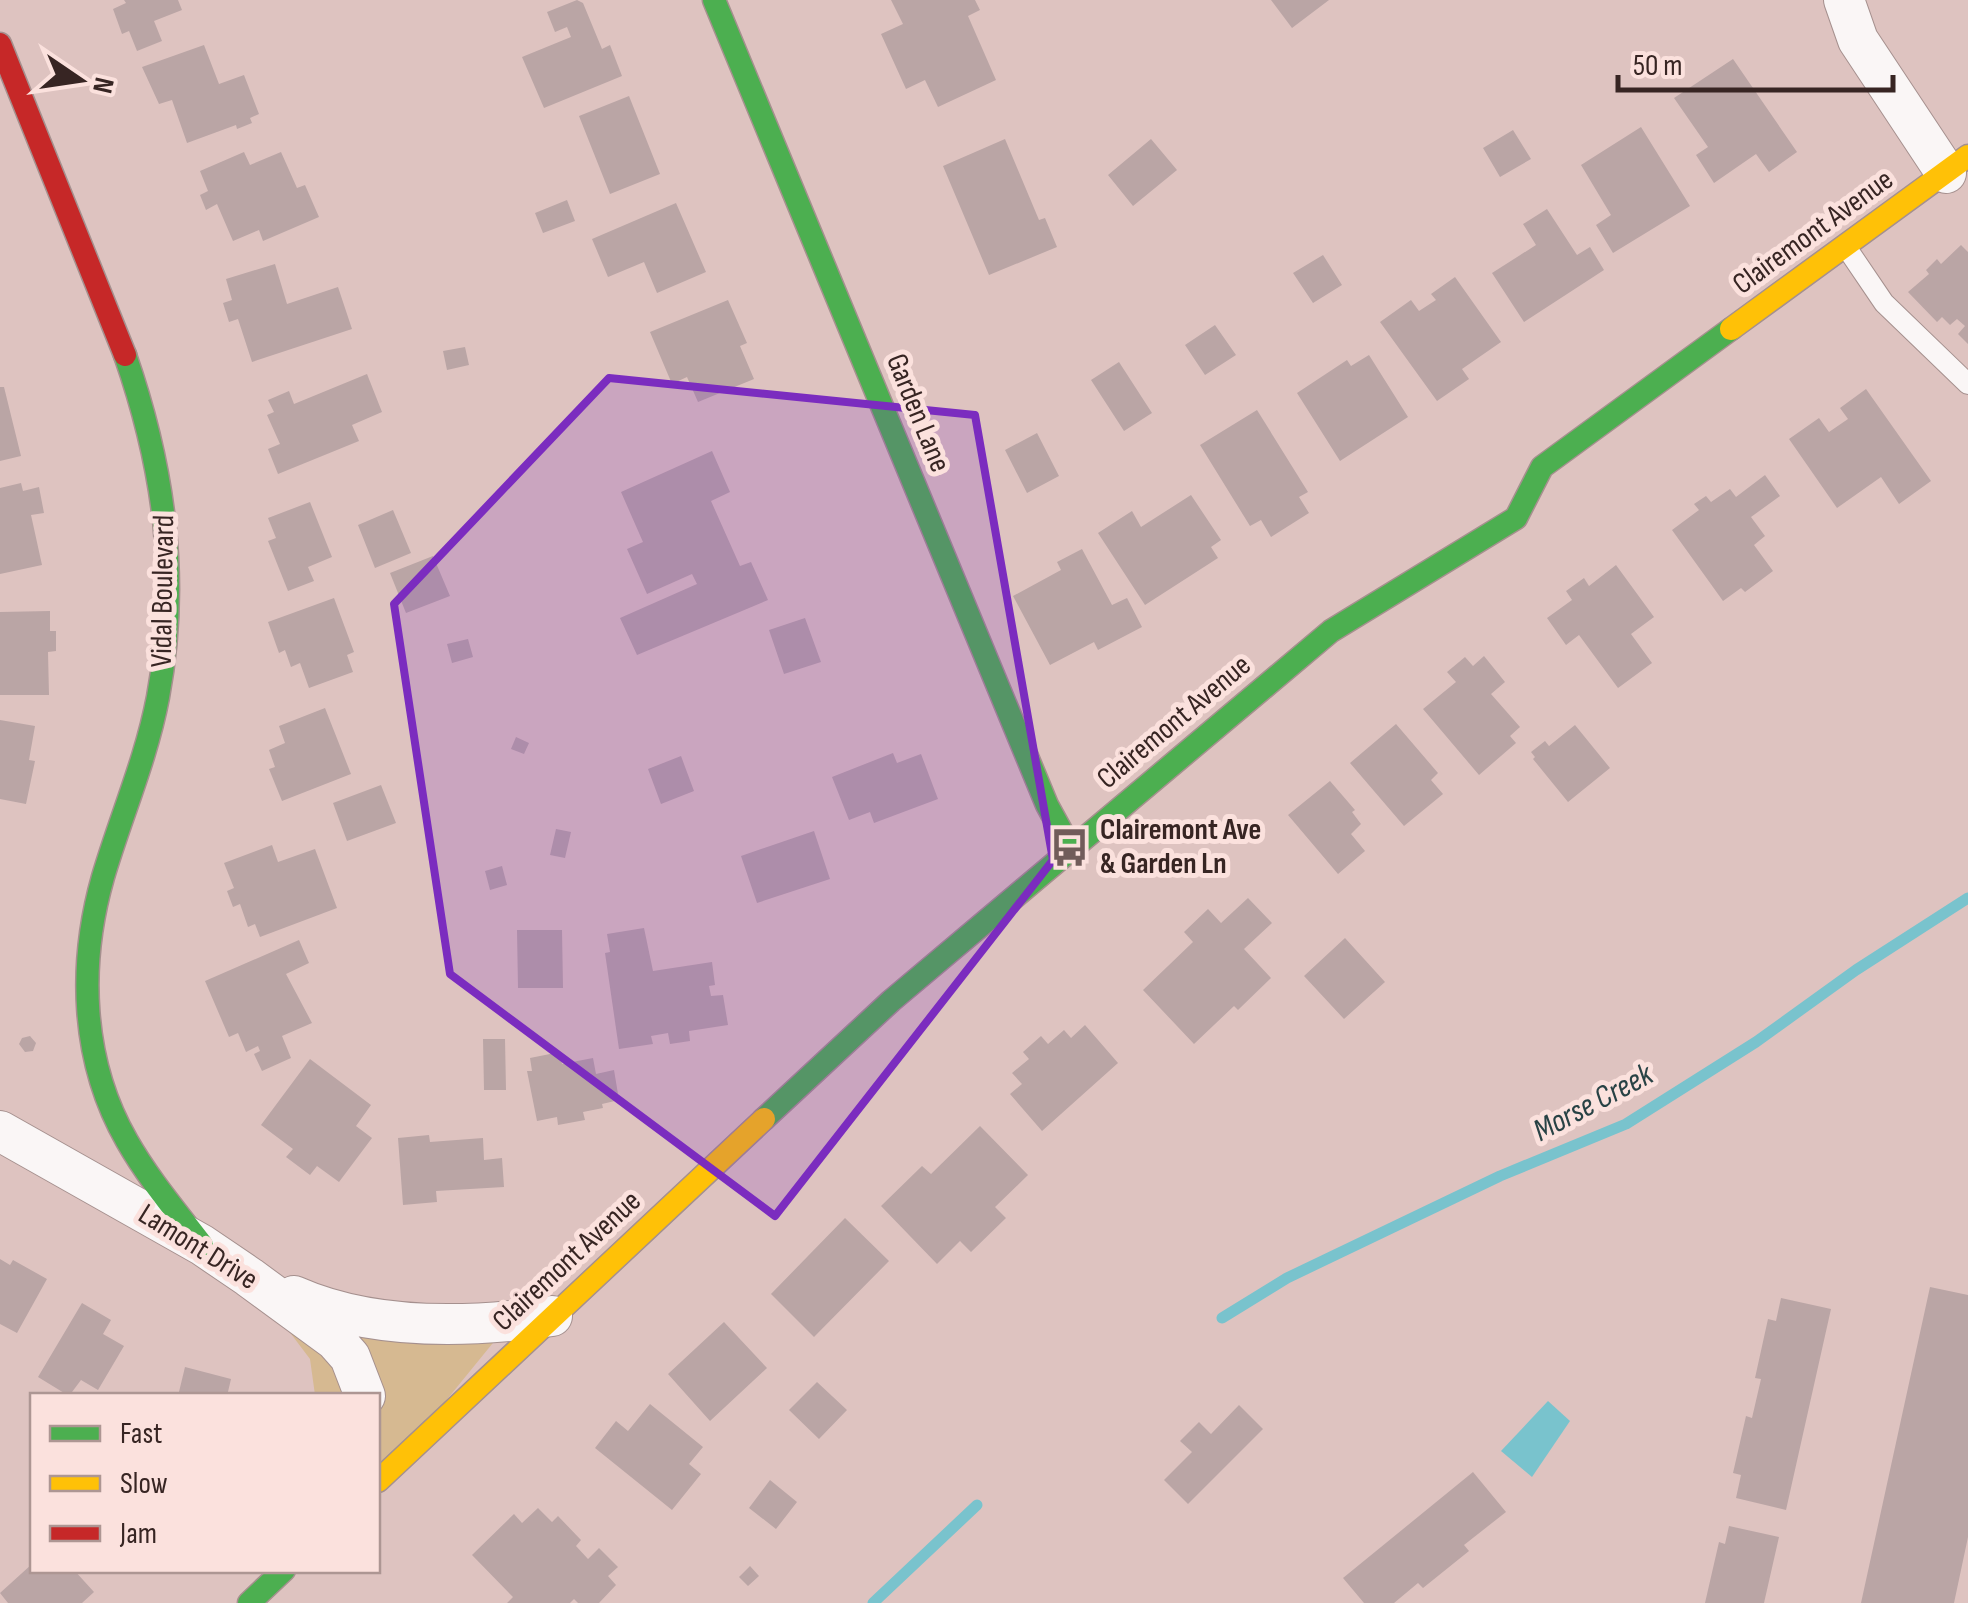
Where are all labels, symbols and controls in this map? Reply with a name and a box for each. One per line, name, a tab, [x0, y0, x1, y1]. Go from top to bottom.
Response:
north arrow	[30, 30, 130, 130]
scale bar	[1618, 30, 1893, 92]
text: 50 m	[1633, 48, 1682, 84]
text: N	[85, 74, 121, 96]
street label: Clairemont Avenue	[1726, 162, 1900, 302]
street label: Garden Lane	[878, 349, 958, 477]
street label: Vidal Boulevard	[144, 514, 182, 668]
street label: Clairemont Avenue	[1090, 647, 1258, 797]
place label: Clairemont Ave & Garden Ln	[1100, 812, 1261, 882]
bus stop icon: Clairemont Ave & Garden Ln	[1049, 826, 1091, 868]
water label: Morse Creek	[1527, 1055, 1660, 1151]
street label: Clairemont Avenue	[485, 1183, 649, 1339]
street label: Lamont Drive	[132, 1196, 264, 1298]
legend	[30, 1393, 380, 1573]
text: Fast	[120, 1416, 162, 1452]
text: Slow	[120, 1466, 168, 1502]
text: Jam	[119, 1516, 157, 1552]

